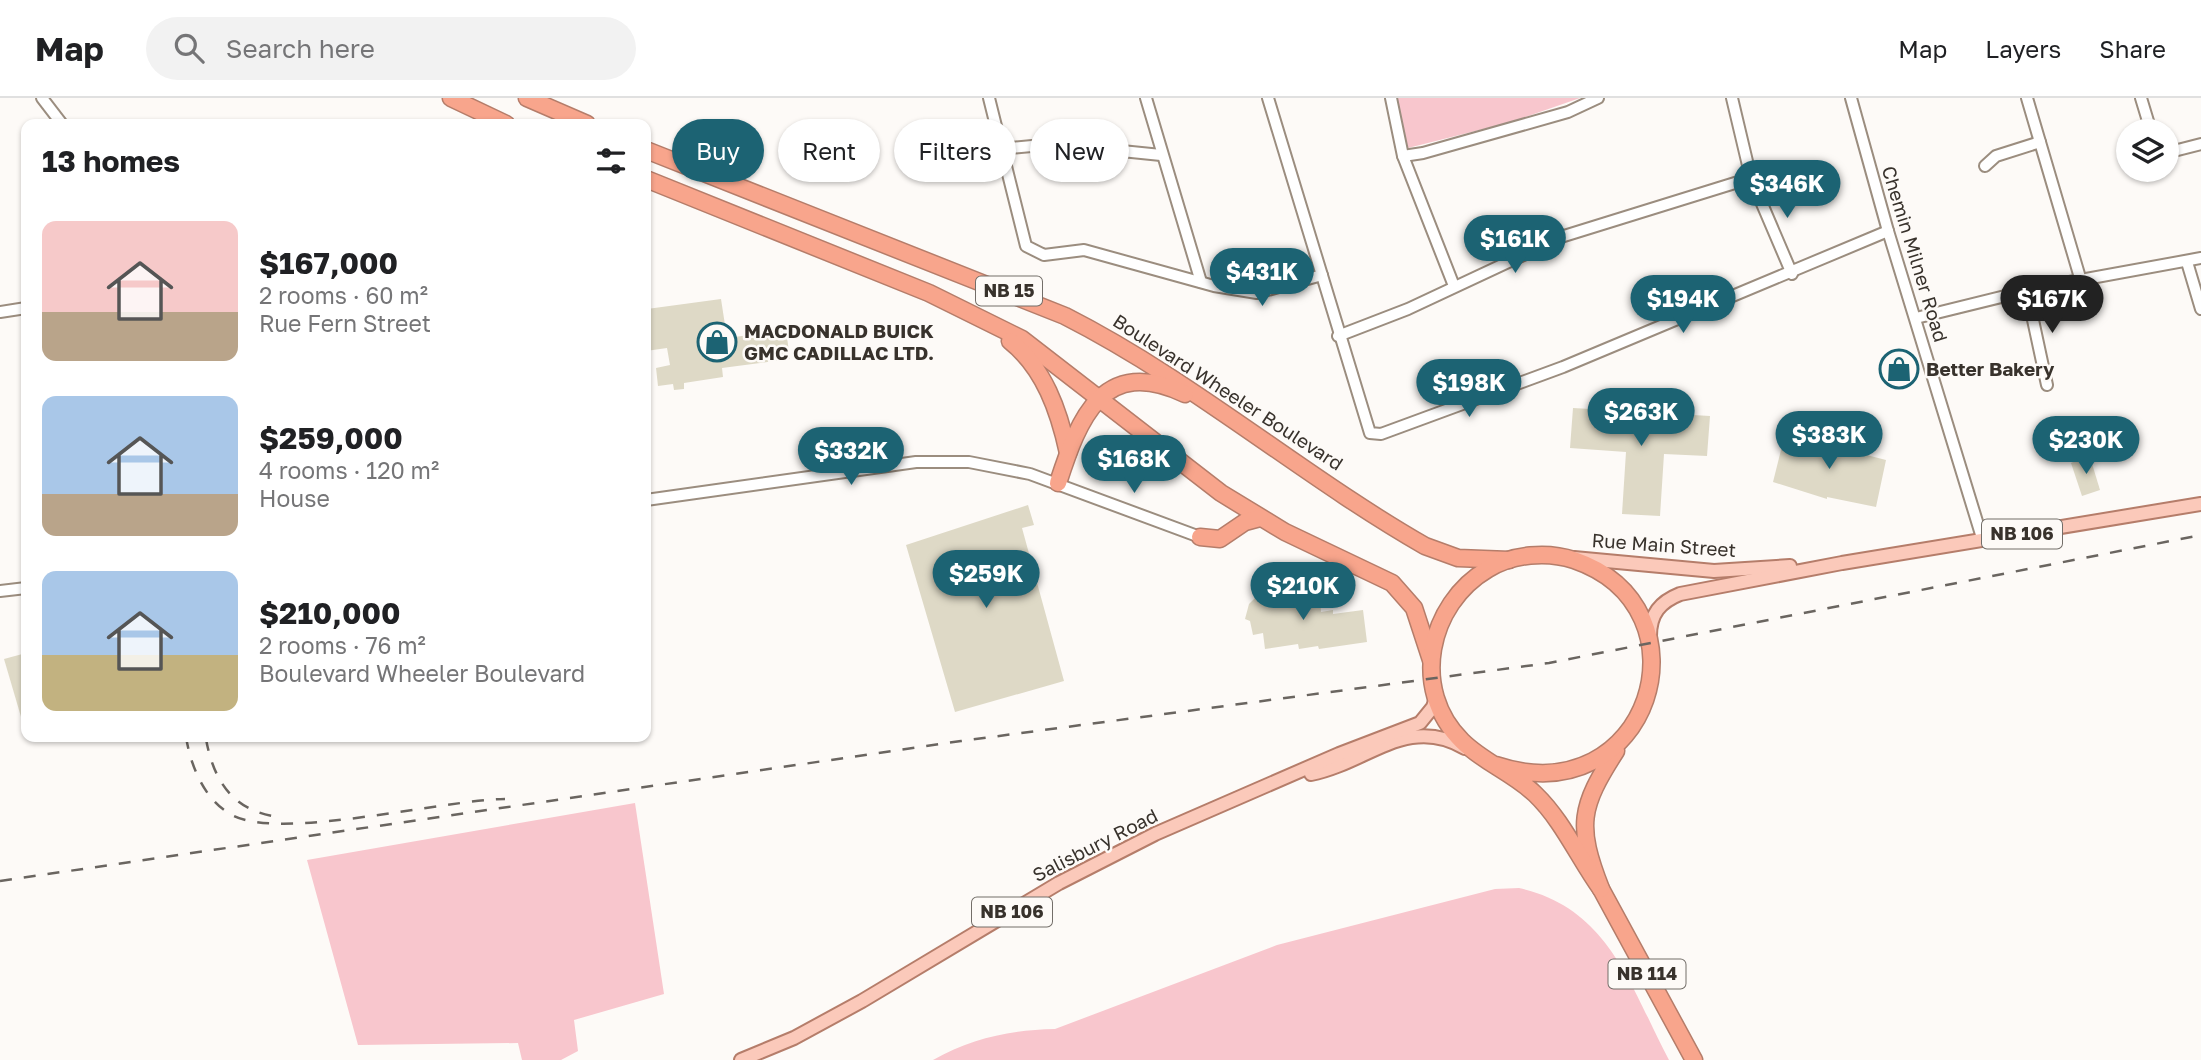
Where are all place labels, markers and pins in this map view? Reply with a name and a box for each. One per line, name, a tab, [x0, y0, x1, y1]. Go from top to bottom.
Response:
pin: $346K	[1738, 160, 1836, 220]
pin: $161K	[1466, 216, 1564, 275]
pin: $431K	[1213, 248, 1311, 308]
pin: $194K	[1634, 275, 1732, 335]
pin: $167K	[2003, 275, 2101, 335]
place label: MACDONALD BUICK GMC CADILLAC LTD.	[744, 319, 934, 364]
shop icon: MACDONALD BUICK GMC CADILLAC LTD.	[696, 321, 738, 363]
shop icon: Better Bakery	[1878, 348, 1920, 390]
place label: Better Bakery	[1926, 357, 2055, 380]
pin: $198K	[1420, 360, 1518, 419]
pin: $263K	[1592, 388, 1690, 448]
pin: $383K	[1780, 412, 1878, 471]
pin: $230K	[2037, 416, 2135, 476]
pin: $332K	[802, 428, 900, 487]
pin: $168K	[1085, 436, 1183, 495]
pin: $259K	[937, 550, 1035, 610]
pin: $210K	[1254, 562, 1352, 622]

